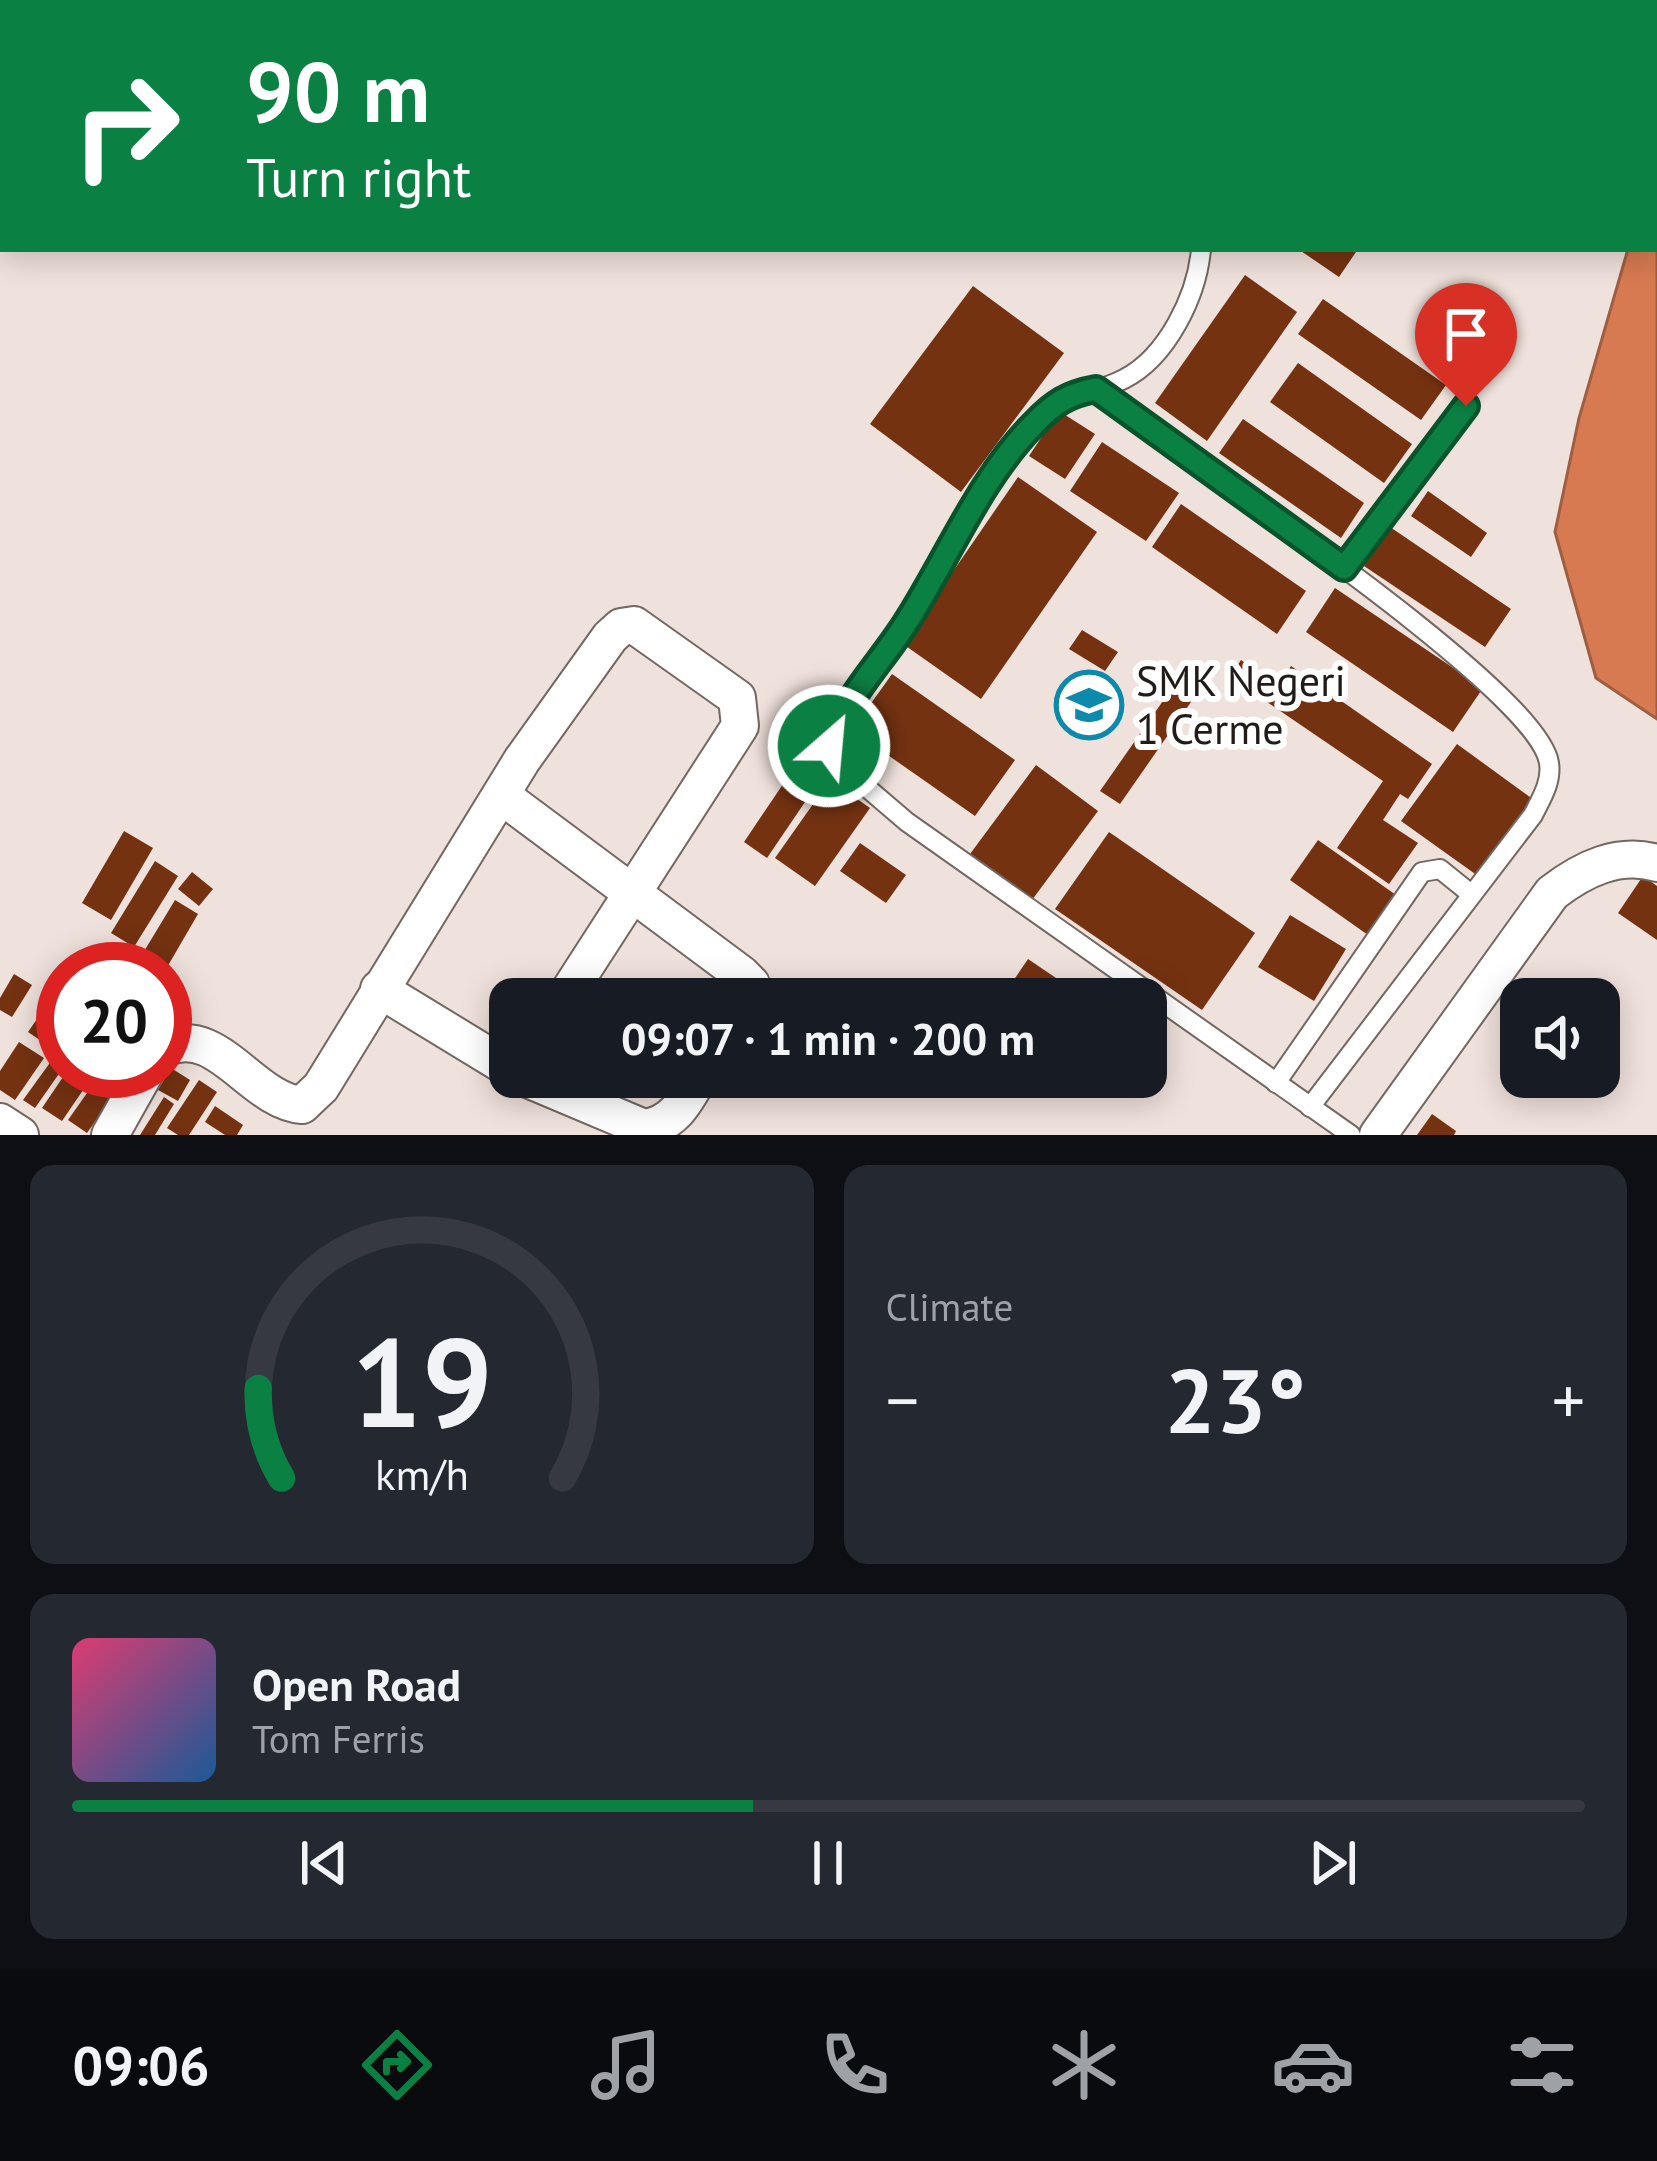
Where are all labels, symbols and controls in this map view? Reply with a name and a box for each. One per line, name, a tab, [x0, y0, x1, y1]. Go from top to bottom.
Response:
text: 90 m	[246, 36, 430, 145]
icon: right	[48, 48, 204, 204]
text: Turn right	[246, 142, 471, 212]
pin	[1415, 283, 1517, 406]
icon: arrive	[1433, 301, 1499, 367]
place label: SMK Negeri 1 Cerme	[1136, 653, 1346, 756]
school or university icon: SMK Negeri 1 Cerme	[1054, 670, 1124, 740]
position arrow	[766, 683, 892, 809]
speed limit sign: 20	[36, 942, 192, 1098]
map controls	[1500, 978, 1620, 1098]
button: sound	[1500, 978, 1620, 1098]
text: 09:07 · 1 min · 200 m	[621, 1009, 1035, 1067]
text: Climate	[886, 1281, 1013, 1332]
text: 19	[351, 1300, 493, 1461]
text: 23°	[1165, 1341, 1306, 1458]
text: −	[886, 1357, 919, 1442]
text: +	[1552, 1357, 1585, 1442]
text: km/h	[375, 1445, 469, 1501]
text: Open Road	[252, 1655, 461, 1713]
text: Tom Ferris	[252, 1713, 425, 1764]
icon: previous	[291, 1830, 357, 1896]
icon: pause	[795, 1830, 861, 1896]
icon: next	[1300, 1830, 1366, 1896]
icon: directions	[355, 2023, 439, 2107]
icon: music	[584, 2023, 668, 2107]
icon: phone	[813, 2023, 897, 2107]
icon: climate	[1042, 2023, 1126, 2107]
icon: car	[1271, 2023, 1355, 2107]
icon: filters	[1500, 2023, 1584, 2107]
text: 09:06	[73, 2030, 210, 2100]

